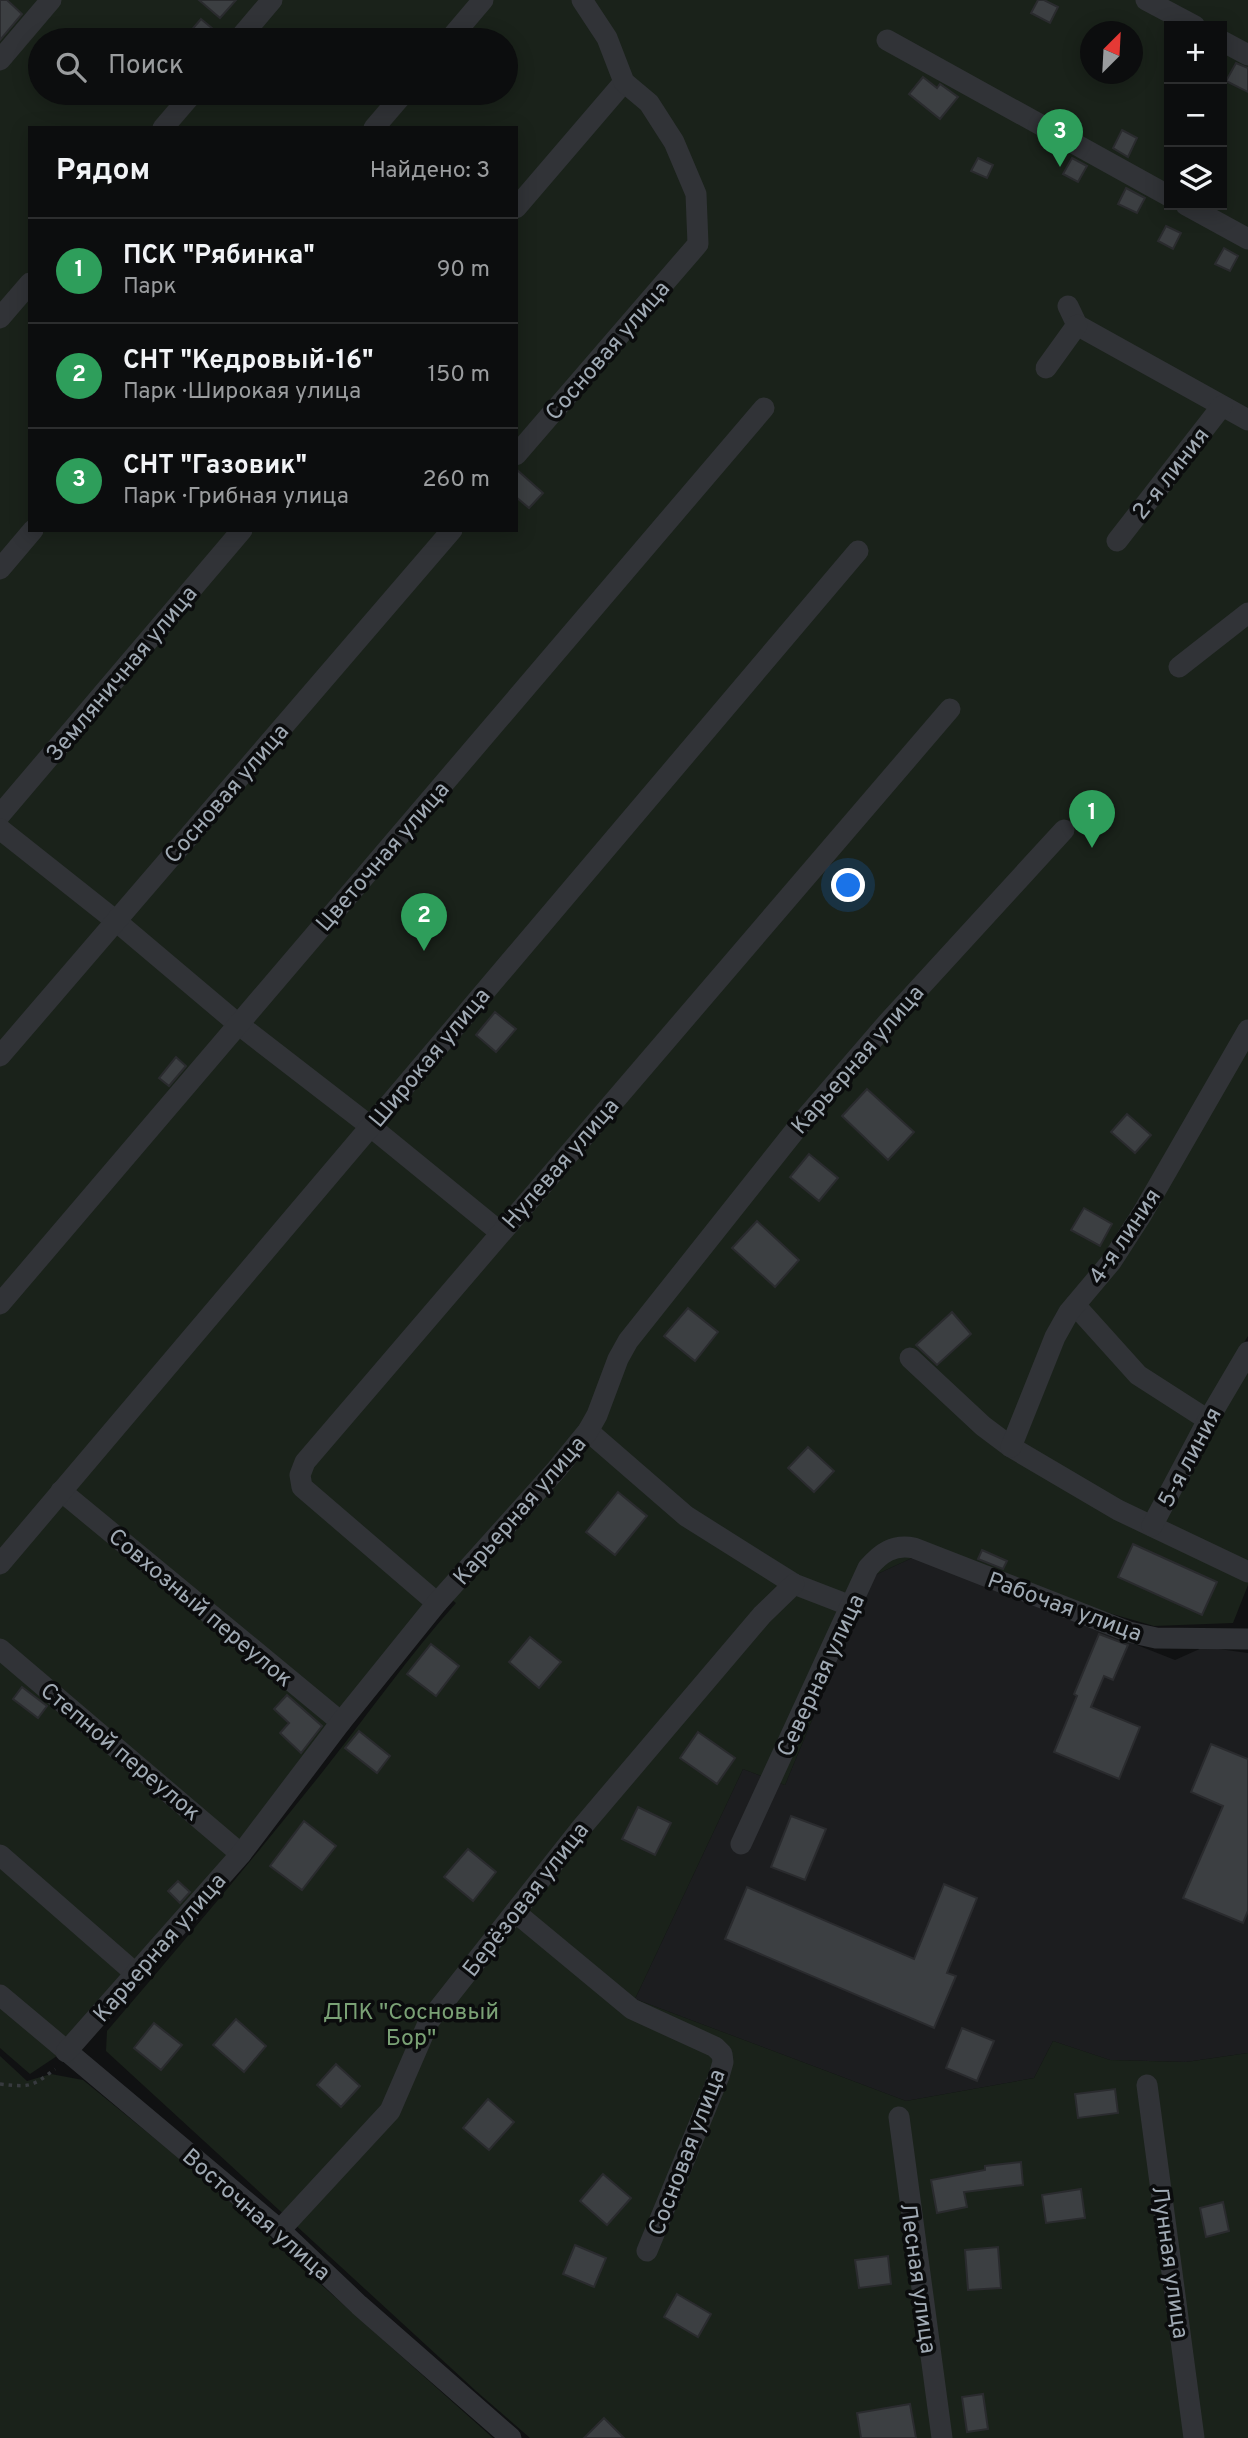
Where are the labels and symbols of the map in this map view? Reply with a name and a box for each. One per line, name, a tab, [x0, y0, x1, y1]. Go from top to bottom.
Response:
north arrow	[1080, 21, 1143, 84]
pin: 3	[1037, 109, 1083, 167]
street label: Сосновая улица	[540, 276, 678, 428]
street label: 2-я линия	[1127, 423, 1217, 526]
street label: Земляничная улица	[41, 581, 205, 769]
street label: Сосновая улица	[159, 719, 297, 871]
street label: Цветочная улица	[311, 777, 457, 939]
pin: 1	[1069, 790, 1115, 848]
your location	[831, 868, 865, 902]
pin: 2	[401, 893, 447, 951]
street label: Карьерная улица	[786, 980, 932, 1141]
street label: Широкая улица	[364, 983, 498, 1134]
street label: Нулевая улица	[497, 1093, 627, 1236]
street label: 4-я линия	[1084, 1184, 1169, 1291]
street label: 5-я линия	[1153, 1403, 1230, 1513]
street label: Карьерная улица	[448, 1431, 594, 1592]
street label: Совхозный переулок	[101, 1523, 298, 1695]
street label: Рабочая улица	[983, 1567, 1145, 1650]
street label: Северная улица	[772, 1590, 873, 1762]
street label: Степной переулок	[33, 1677, 206, 1828]
street label: Берёзовая улица	[458, 1817, 596, 1984]
street label: Карьерная улица	[88, 1868, 234, 2029]
park label: ДПК "Сосновый Бор"	[323, 1999, 499, 2054]
street label: Сосновая улица	[643, 2066, 733, 2240]
street label: Восточная улица	[175, 2144, 336, 2288]
street label: Лунная улица	[1143, 2184, 1194, 2341]
street label: Лесная улица	[892, 2201, 941, 2356]

